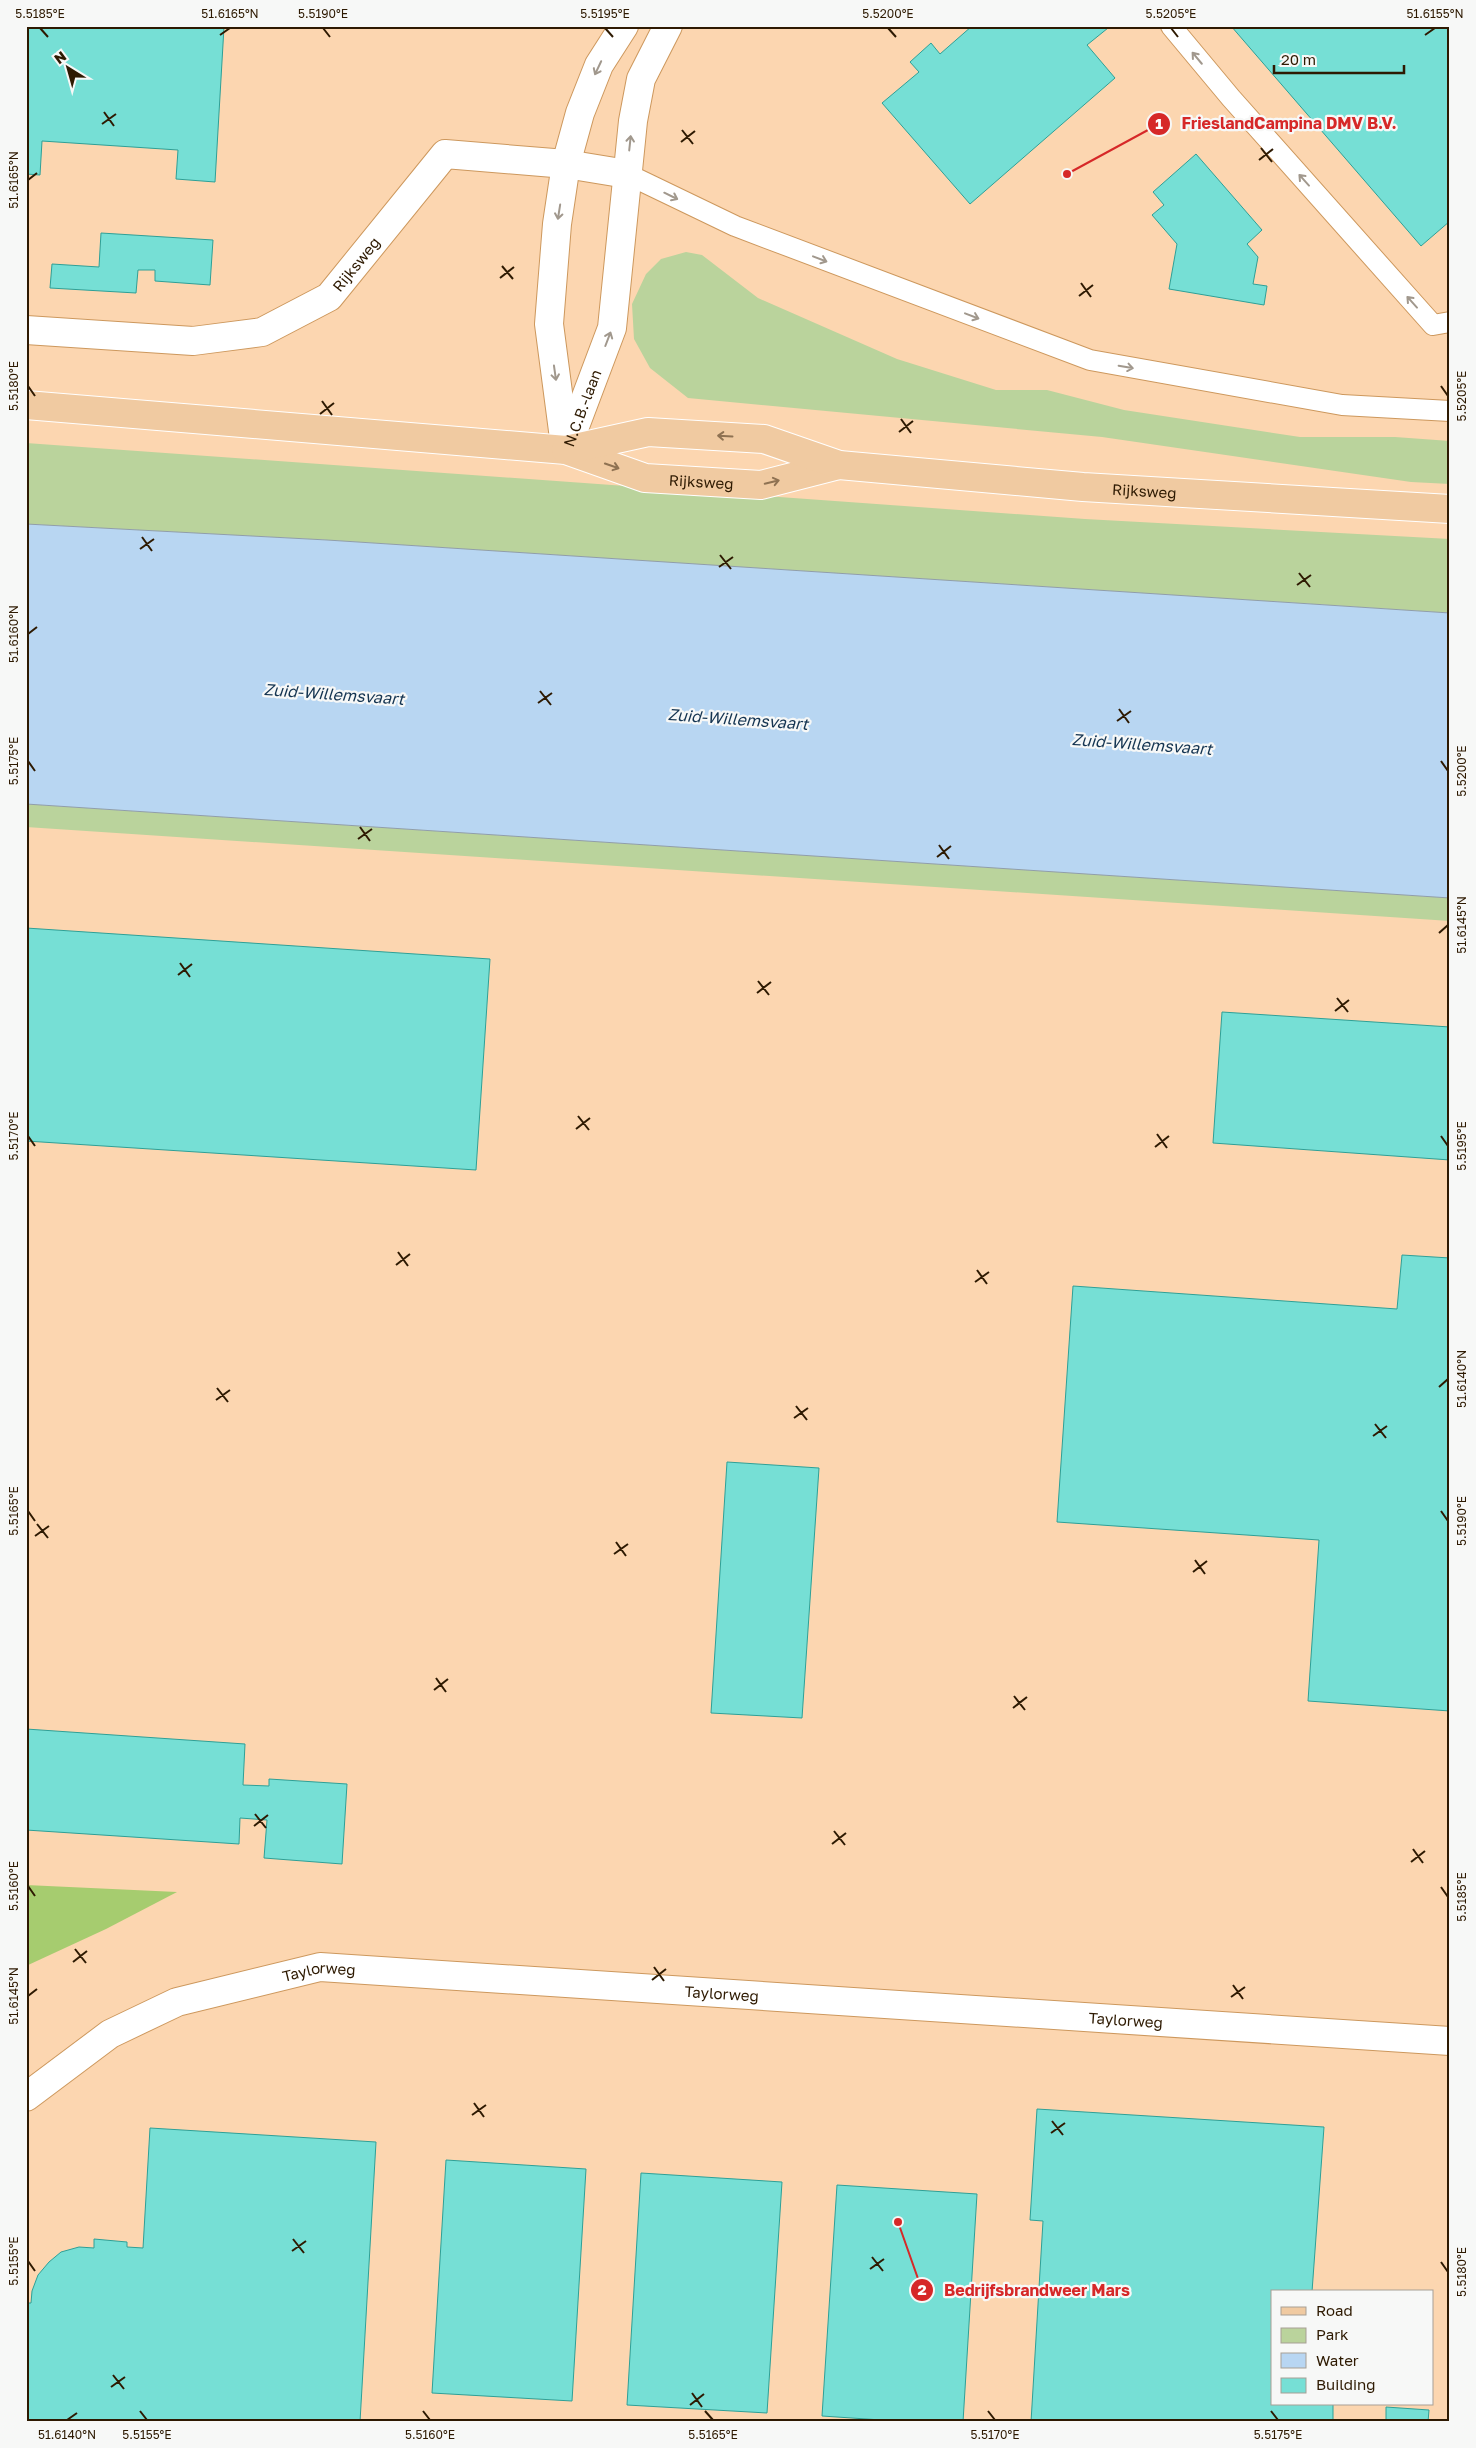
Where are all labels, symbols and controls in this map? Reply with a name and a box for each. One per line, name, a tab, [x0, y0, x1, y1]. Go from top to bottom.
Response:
text: 5.5185°E	[15, 6, 65, 21]
text: 51.6165°N	[201, 6, 259, 21]
text: 5.5190°E	[298, 6, 348, 21]
text: 5.5195°E	[580, 6, 630, 21]
text: 5.5200°E	[862, 6, 914, 21]
text: 5.5205°E	[1146, 6, 1196, 21]
text: 51.6155°N	[1406, 6, 1464, 21]
north arrow	[42, 42, 92, 92]
scale bar	[1274, 42, 1404, 74]
text: N	[51, 47, 69, 67]
text: 20 m	[1281, 50, 1316, 68]
one-way arrow	[1192, 51, 1203, 64]
one-way arrow	[593, 60, 603, 75]
callout: FrieslandCampina DMV B.V.	[1147, 108, 1407, 139]
text: FrieslandCampina DMV B.V.	[1181, 113, 1397, 133]
text: 1	[1155, 114, 1163, 132]
one-way arrow	[625, 136, 635, 152]
text: 51.6165°N	[6, 151, 21, 209]
one-way arrow	[1298, 174, 1310, 187]
one-way arrow	[663, 191, 678, 201]
one-way arrow	[554, 204, 564, 220]
street label: Rijksweg	[328, 233, 383, 295]
one-way arrow	[812, 255, 827, 264]
one-way arrow	[1406, 295, 1418, 308]
one-way arrow	[964, 312, 980, 321]
one-way arrow	[604, 332, 613, 347]
text: 5.5180°E	[6, 361, 21, 411]
one-way arrow	[1118, 362, 1134, 372]
one-way arrow	[550, 365, 560, 381]
street label: N.C.B.-laan	[559, 367, 605, 449]
text: 5.5205°E	[1454, 371, 1469, 421]
one-way arrow	[717, 432, 733, 441]
one-way arrow	[603, 462, 619, 471]
street label: Rijksweg	[668, 470, 734, 492]
one-way arrow	[763, 477, 779, 486]
street label: Rijksweg	[1112, 480, 1177, 502]
text: 51.6160°N	[6, 605, 21, 663]
water label: Zuid-Willemsvaart	[263, 679, 406, 709]
water label: Zuid-Willemsvaart	[667, 704, 810, 734]
water label: Zuid-Willemsvaart	[1071, 729, 1214, 759]
text: 5.5175°E	[6, 737, 21, 785]
text: 5.5200°E	[1454, 745, 1469, 797]
text: 51.6145°N	[1454, 896, 1469, 954]
text: 5.5170°E	[6, 1111, 21, 1161]
text: 5.5195°E	[1454, 1121, 1469, 1171]
text: 51.6140°N	[1454, 1350, 1469, 1408]
text: 5.5165°E	[6, 1486, 21, 1536]
text: 5.5190°E	[1454, 1496, 1469, 1546]
text: 5.5160°E	[6, 1861, 21, 1911]
text: 5.5185°E	[1454, 1872, 1469, 1922]
street label: Taylorweg	[280, 1958, 356, 1985]
text: 51.6145°N	[6, 1967, 21, 2025]
street label: Taylorweg	[684, 1982, 759, 2005]
street label: Taylorweg	[1088, 2008, 1163, 2031]
text: 5.5155°E	[6, 2236, 21, 2286]
text: 5.5180°E	[1454, 2247, 1469, 2297]
callout: Bedrijfsbrandweer Mars	[909, 2275, 1140, 2306]
text: 2	[917, 2280, 927, 2298]
text: Bedrijfsbrandweer Mars	[944, 2280, 1130, 2300]
legend	[1271, 2290, 1434, 2406]
text: Road	[1316, 2301, 1353, 2319]
text: Park	[1316, 2325, 1349, 2343]
text: Water	[1316, 2351, 1359, 2369]
text: Building	[1316, 2375, 1376, 2393]
text: 51.6140°N	[38, 2427, 96, 2442]
text: 5.5155°E	[122, 2427, 172, 2442]
text: 5.5160°E	[405, 2427, 455, 2442]
text: 5.5165°E	[688, 2427, 738, 2442]
text: 5.5170°E	[970, 2427, 1020, 2442]
text: 5.5175°E	[1254, 2427, 1302, 2442]

